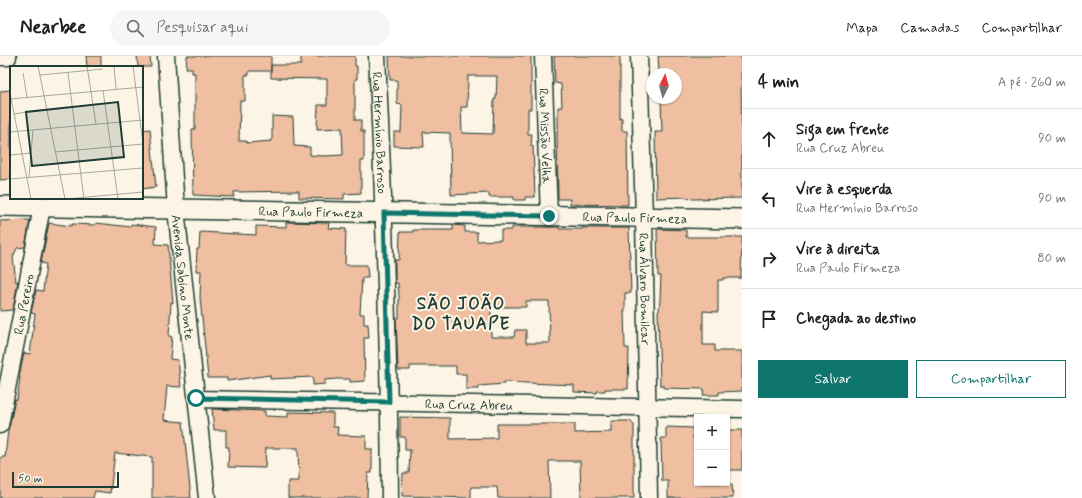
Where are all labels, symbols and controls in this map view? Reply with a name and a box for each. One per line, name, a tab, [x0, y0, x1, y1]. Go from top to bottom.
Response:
search box	[110, 10, 390, 46]
text: Nearbee	[20, 15, 86, 40]
icon: search	[124, 17, 146, 39]
text: Pesquisar aqui	[156, 18, 248, 38]
text: Mapa	[846, 19, 878, 37]
text: Camadas	[900, 19, 959, 37]
text: Compartilhar	[981, 19, 1062, 37]
inset map	[10, 66, 143, 199]
north arrow	[646, 68, 682, 104]
text: 4 min	[758, 71, 799, 93]
street label: Rua Hermínio Barroso	[368, 72, 390, 195]
text: A pé · 260 m	[998, 74, 1066, 91]
street label: Rua Missão Velha	[534, 88, 555, 184]
text: Siga em frente	[796, 120, 889, 140]
icon: ahead	[758, 128, 780, 150]
text: 90 m	[1038, 130, 1066, 147]
text: Rua Cruz Abreu	[796, 140, 884, 157]
text: Vire à esquerda	[796, 180, 892, 200]
icon: left	[758, 188, 780, 210]
text: 90 m	[1038, 190, 1066, 207]
text: Rua Hermínio Barroso	[796, 200, 918, 217]
street label: Rua Paulo Firmeza	[259, 204, 363, 222]
route end	[540, 207, 558, 225]
street label: Rua Paulo Firmeza	[582, 209, 687, 228]
street label: Avenida Sabino Monte	[167, 214, 197, 341]
street label: Rua Álvaro Bomilcar	[634, 233, 653, 346]
text: Vire à direita	[796, 240, 880, 260]
icon: right	[758, 248, 780, 270]
text: 80 m	[1037, 250, 1066, 267]
text: Rua Paulo Firmeza	[796, 260, 900, 277]
street label: Rua Pereiro	[11, 273, 39, 336]
district label: SÃO JOÃO DO TAUAPE	[412, 293, 510, 335]
icon: arrive	[758, 308, 780, 330]
text: Chegada ao destino	[796, 309, 916, 329]
button: Salvar	[758, 360, 908, 398]
button: Compartilhar	[916, 360, 1066, 398]
route start	[187, 389, 205, 407]
street label: Rua Cruz Abreu	[425, 396, 513, 415]
map controls	[694, 414, 730, 486]
button: +	[694, 414, 730, 450]
button: −	[694, 450, 730, 486]
scale bar	[12, 470, 119, 489]
text: 50 m	[18, 472, 43, 486]

